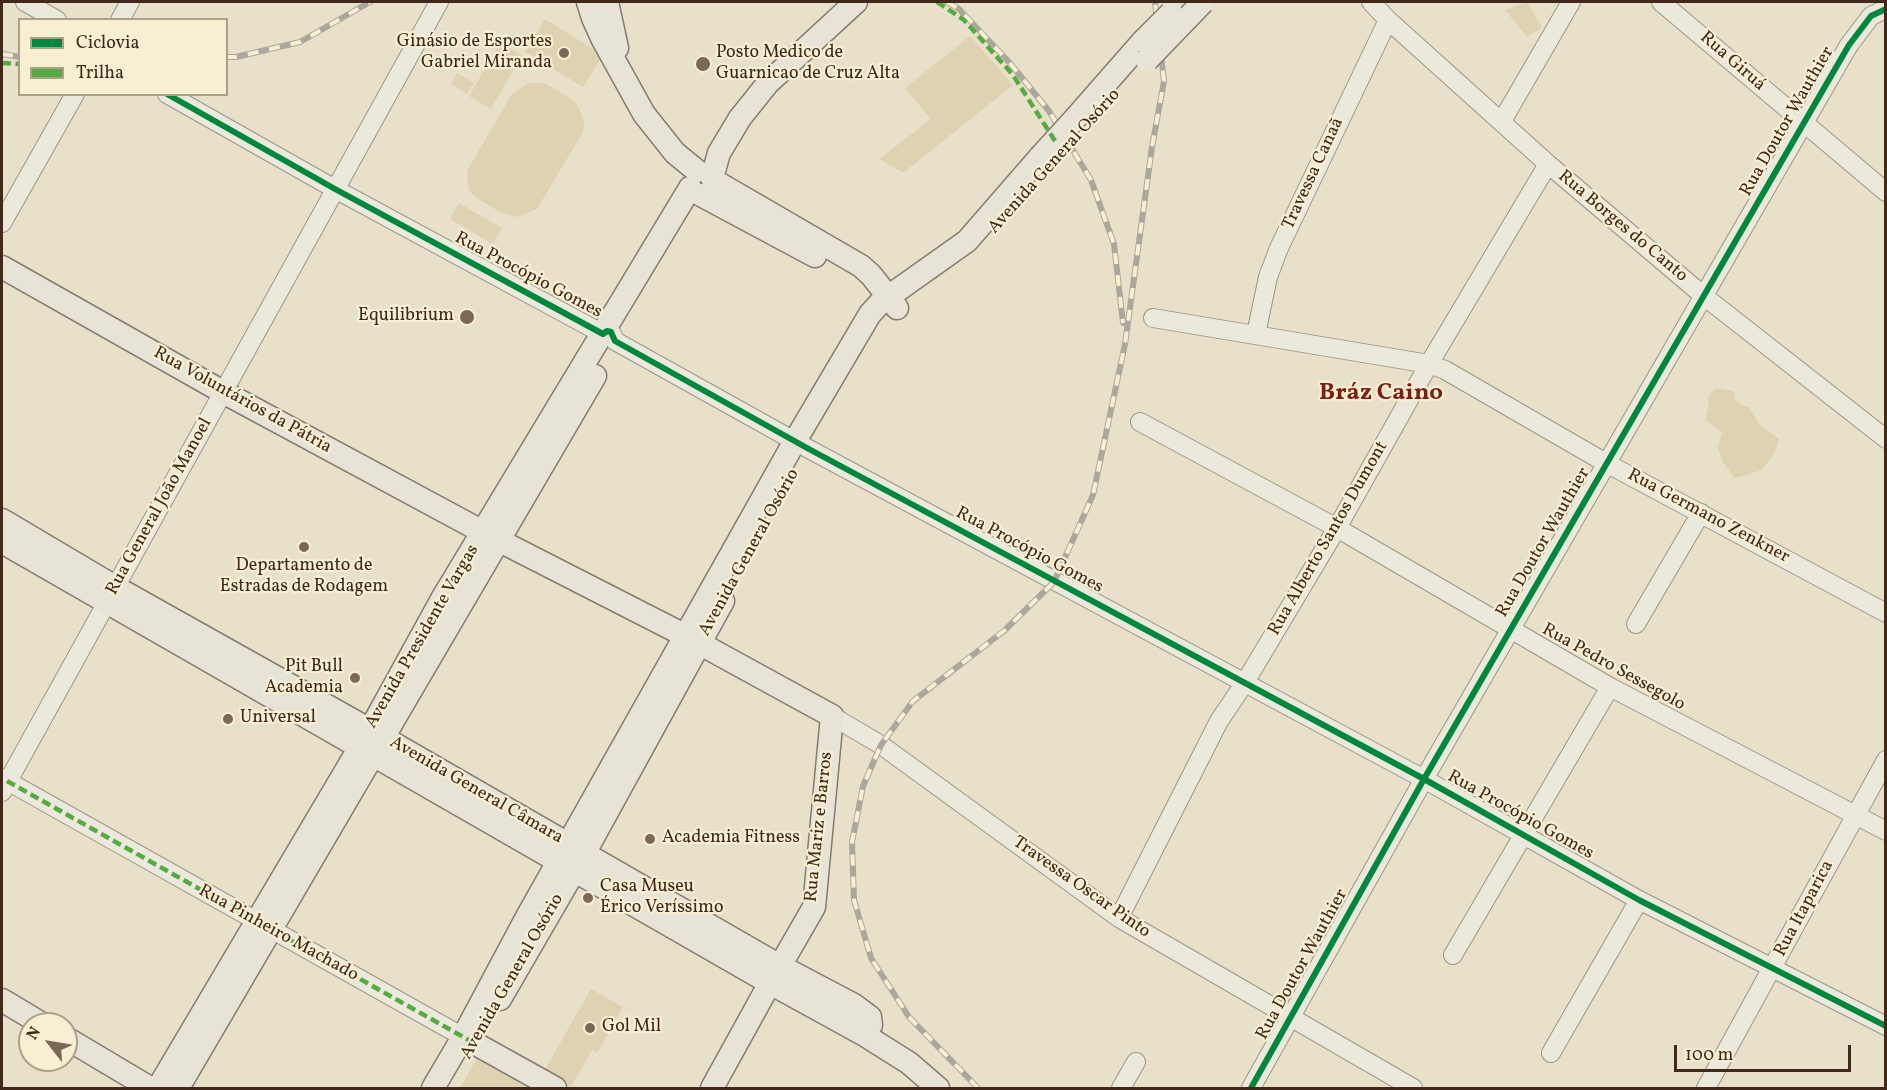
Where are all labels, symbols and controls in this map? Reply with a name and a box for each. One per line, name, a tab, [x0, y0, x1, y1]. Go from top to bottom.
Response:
legend	[18, 18, 228, 96]
street label: Rua Giruá	[1695, 28, 1769, 96]
text: Ciclovia	[76, 31, 139, 56]
place label: Ginásio de Esportes Gabriel Miranda	[397, 32, 552, 74]
place label: Posto Medico de Guarnicao de Cruz Alta	[716, 43, 900, 86]
street label: Rua Doutor Wauthier	[1736, 43, 1840, 201]
marker: Ginásio de Esportes Gabriel Miranda	[557, 46, 571, 60]
marker: Posto Medico de Guarnicao de Cruz Alta	[694, 55, 712, 73]
text: Trilha	[76, 61, 124, 86]
street label: Avenida General Osório	[984, 85, 1126, 239]
street label: Travessa Canaã	[1279, 115, 1349, 233]
street label: Rua Borges do Canto	[1553, 166, 1691, 288]
street label: Rua Procópio Gomes	[451, 228, 605, 324]
place label: Equilibrium	[358, 306, 454, 328]
marker: Equilibrium	[458, 308, 476, 326]
street label: Rua Voluntários da Pátria	[149, 343, 335, 459]
district label: Bráz Caino	[1319, 381, 1443, 409]
street label: Rua General João Manoel	[102, 415, 218, 599]
street label: Rua Alberto Santos Dumont	[1264, 438, 1394, 640]
street label: Rua Doutor Wauthier	[1492, 464, 1596, 622]
street label: Rua Germano Zenkner	[1623, 465, 1793, 569]
street label: Avenida General Osório	[695, 466, 805, 640]
street label: Rua Procópio Gomes	[952, 503, 1106, 599]
marker: Departamento de Estradas de Rodagem	[297, 540, 311, 554]
street label: Avenida Presidente Vargas	[361, 541, 485, 733]
place label: Departamento de Estradas de Rodagem	[220, 556, 388, 598]
street label: Rua Pedro Sessegolo	[1538, 620, 1688, 716]
place label: Pit Bull Academia	[265, 657, 343, 700]
marker: Pit Bull Academia	[348, 671, 362, 685]
place label: Universal	[240, 708, 316, 730]
marker: Universal	[221, 712, 235, 726]
street label: Avenida General Câmara	[385, 732, 567, 850]
street label: Rua Mariz e Barros	[801, 751, 839, 903]
street label: Rua Procópio Gomes	[1443, 767, 1597, 865]
place label: Academia Fitness	[662, 828, 800, 850]
marker: Academia Fitness	[643, 832, 657, 846]
street label: Travessa Oscar Pinto	[1008, 832, 1154, 944]
street label: Rua Itaparica	[1771, 857, 1839, 961]
place label: Casa Museu Érico Veríssimo	[600, 877, 723, 920]
street label: Rua Pinheiro Machado	[194, 881, 362, 987]
street label: Rua Doutor Wauthier	[1253, 886, 1353, 1044]
street label: Avenida General Osório	[457, 890, 569, 1064]
marker: Casa Museu Érico Veríssimo	[581, 891, 595, 905]
north arrow	[18, 1012, 78, 1072]
place label: Gol Mil	[602, 1017, 661, 1039]
marker: Gol Mil	[583, 1021, 597, 1035]
text: N	[22, 1023, 47, 1044]
scale bar	[1677, 1033, 1854, 1071]
text: 100 m	[1685, 1043, 1734, 1068]

